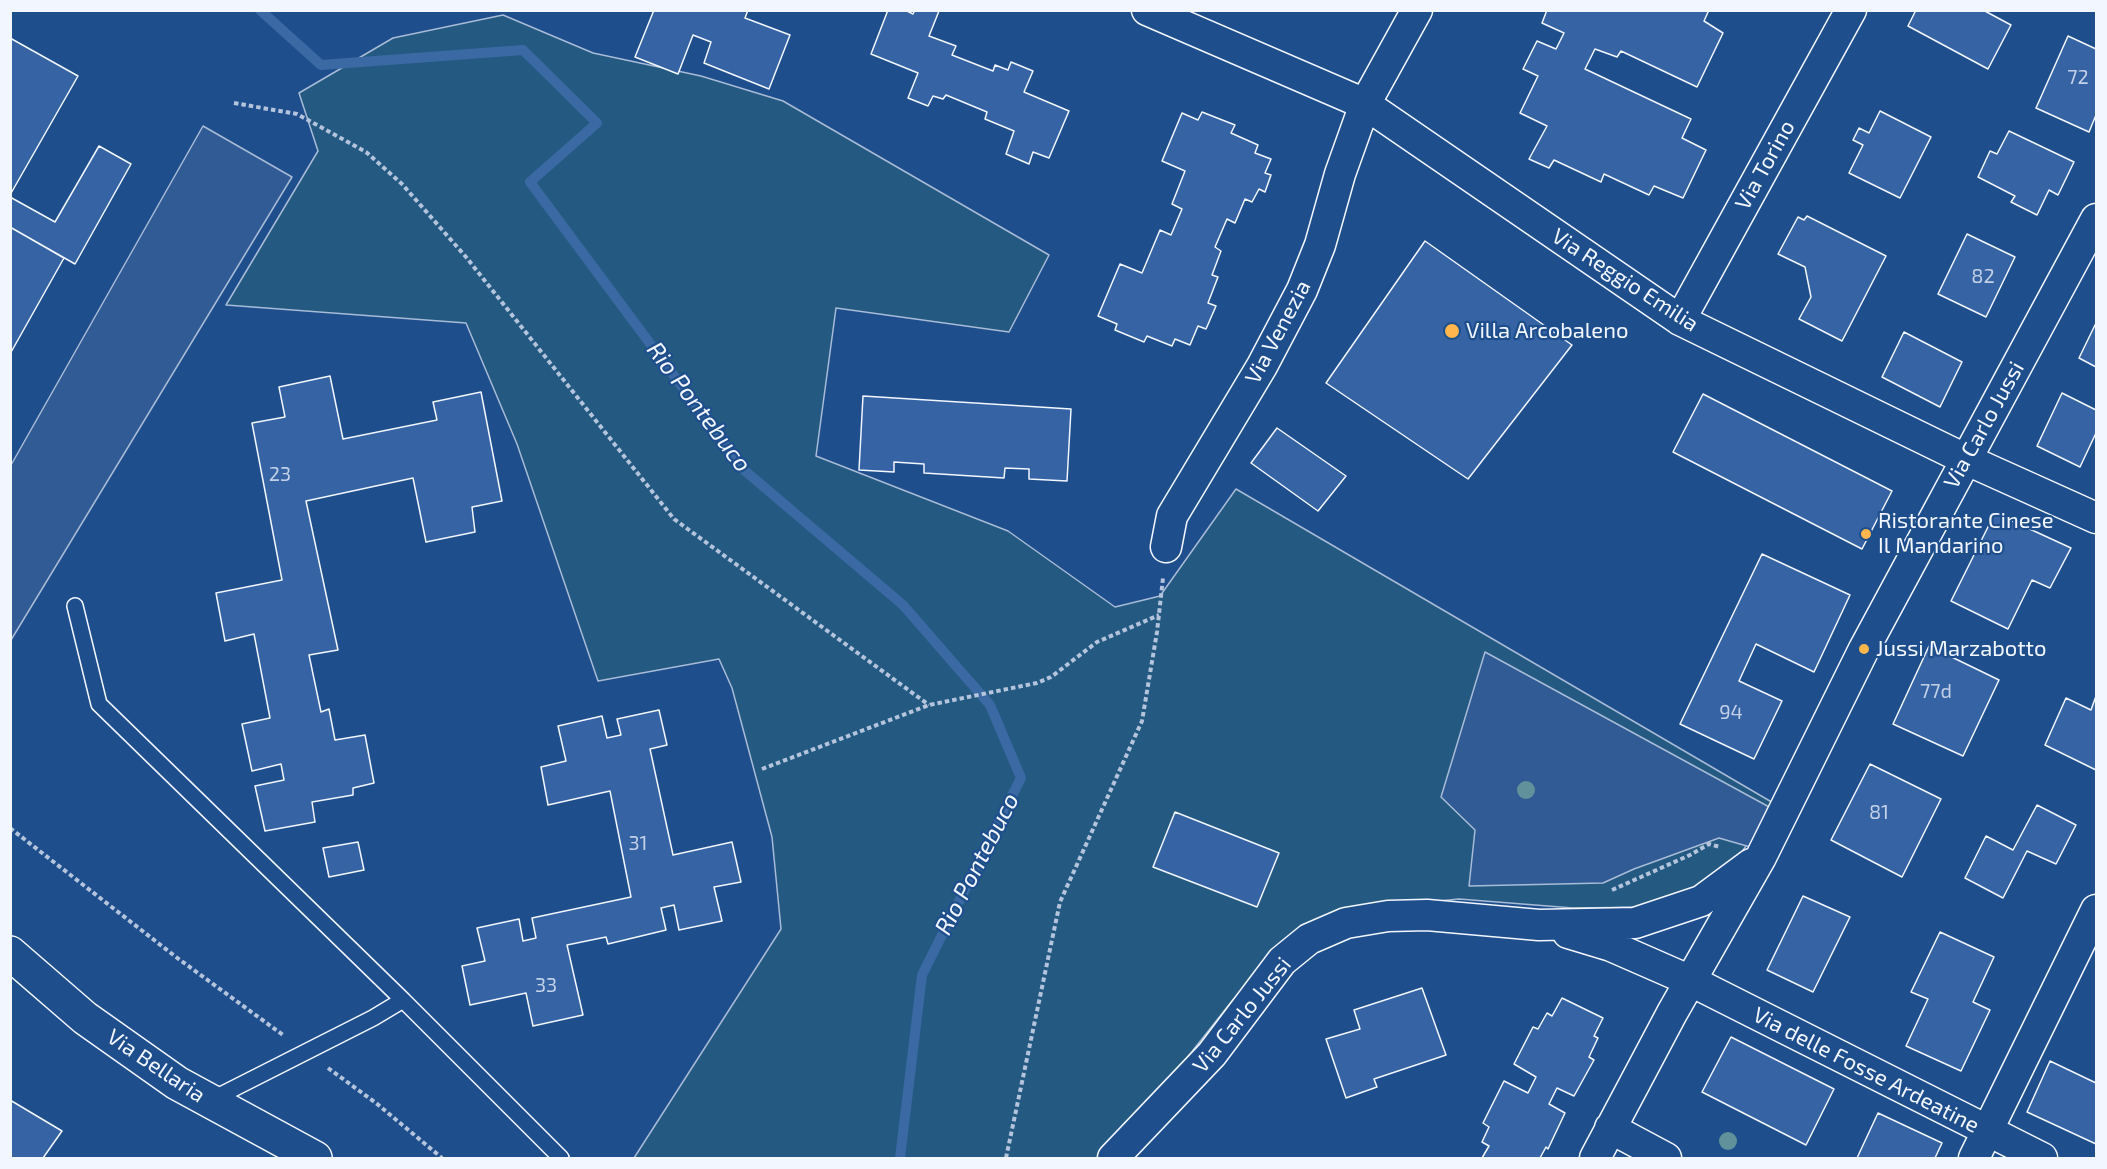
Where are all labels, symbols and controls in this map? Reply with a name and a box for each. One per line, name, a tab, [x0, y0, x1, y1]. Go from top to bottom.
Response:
house number: 72	[2067, 65, 2089, 89]
street label: Via Torino	[1730, 116, 1800, 214]
street label: Via Reggio Emilia	[1547, 223, 1703, 337]
house number: 82	[1971, 264, 1995, 288]
street label: Via Venezia	[1240, 276, 1316, 388]
place label: Villa Arcobaleno	[1466, 318, 1628, 344]
marker: Villa Arcobaleno	[1443, 322, 1461, 340]
water label: Rio Pontebuco	[641, 336, 757, 478]
street label: Via Carlo Jussi	[1938, 357, 2030, 493]
house number: 23	[269, 462, 291, 486]
place label: Ristorante Cinese Il Mandarino	[1878, 508, 2053, 560]
marker: Ristorante Cinese Il Mandarino	[1859, 527, 1873, 541]
place label: Jussi Marzabotto	[1876, 636, 2046, 662]
marker: Jussi Marzabotto	[1857, 642, 1871, 656]
house number: 77d	[1920, 679, 1952, 703]
house number: 94	[1719, 700, 1743, 724]
water label: Rio Pontebuco	[929, 788, 1025, 940]
house number: 81	[1869, 800, 1889, 824]
house number: 31	[628, 831, 648, 855]
street label: Via Carlo Jussi	[1187, 952, 1297, 1078]
house number: 33	[535, 973, 557, 997]
street label: Via delle Fosse Ardeatine	[1748, 1001, 1984, 1139]
street label: Via Bellaria	[102, 1024, 210, 1108]

